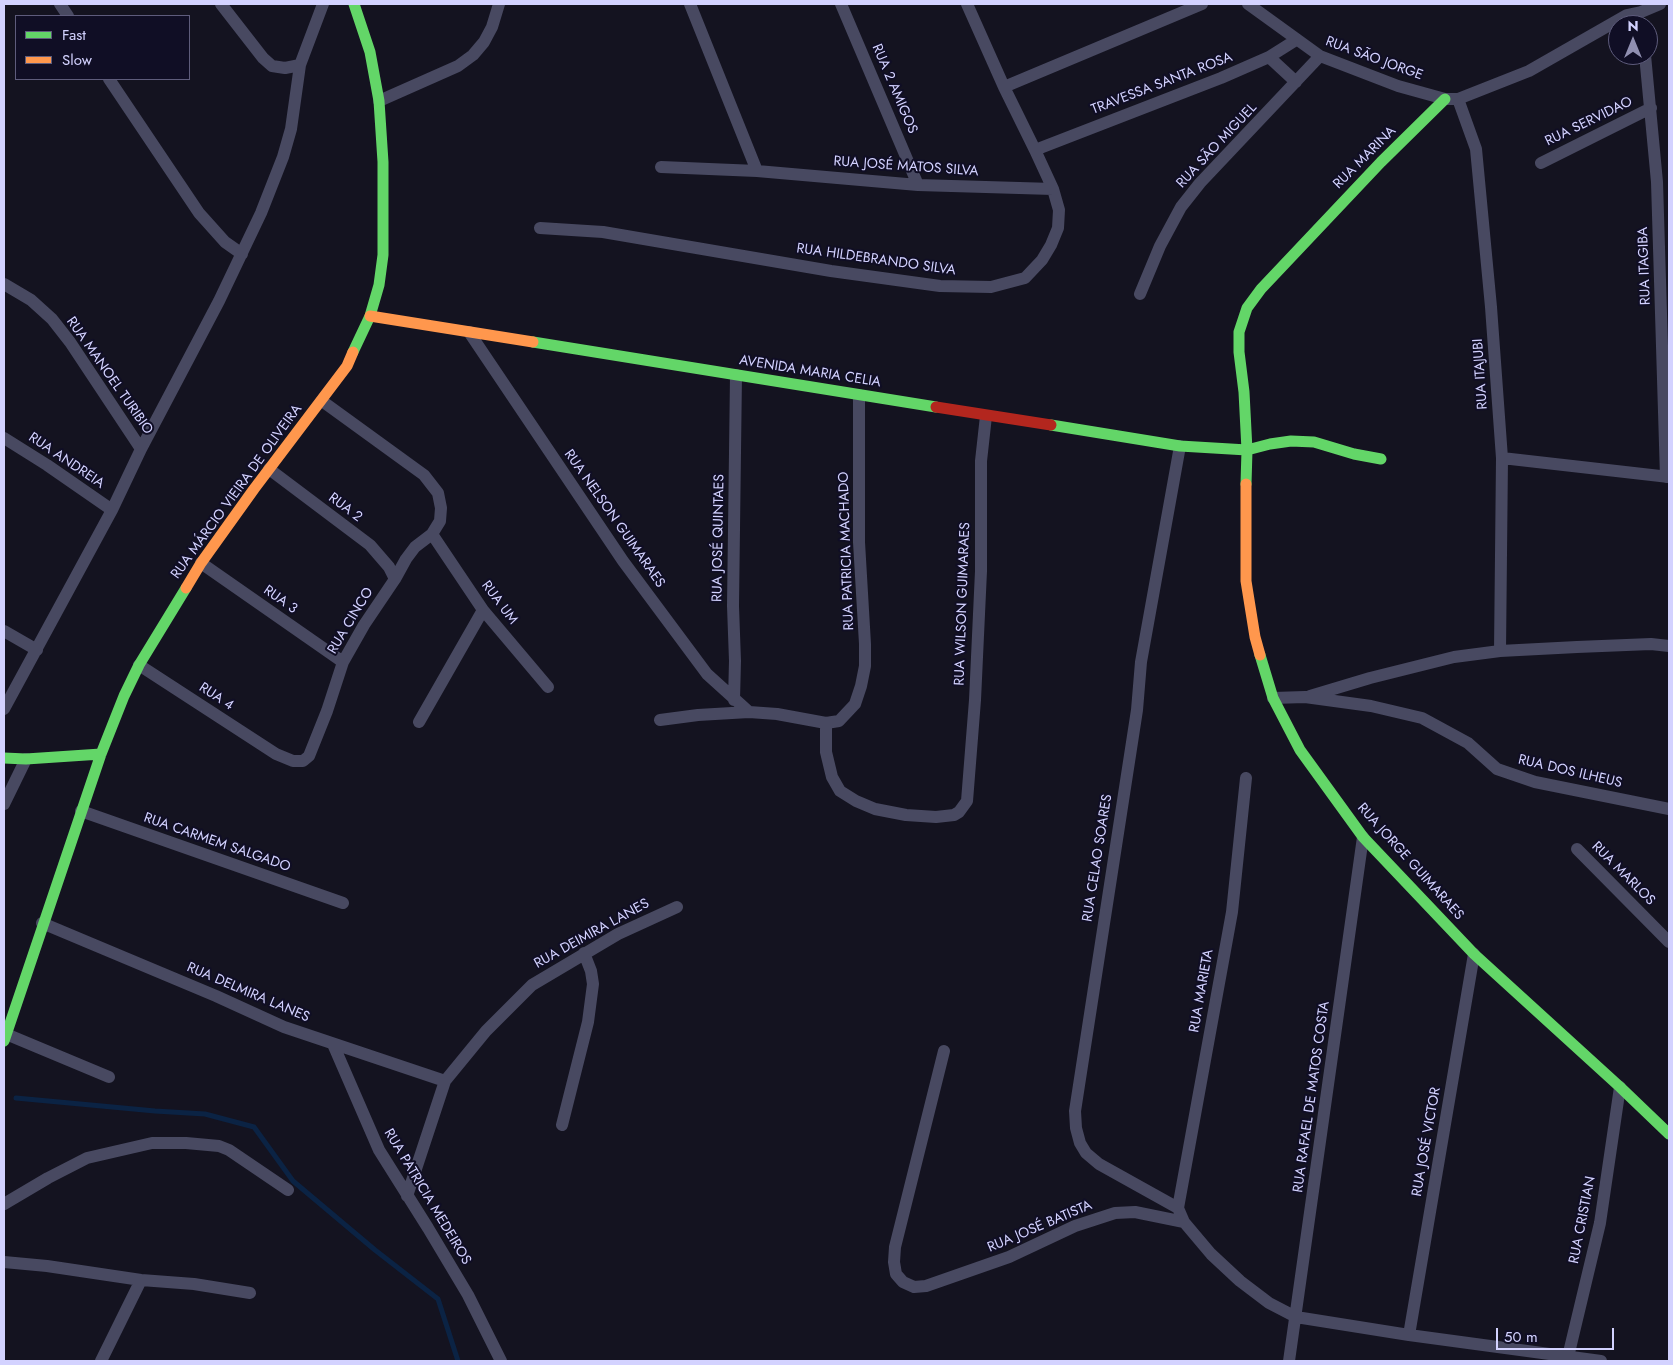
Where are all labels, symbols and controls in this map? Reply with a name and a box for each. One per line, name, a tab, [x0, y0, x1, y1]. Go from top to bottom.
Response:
legend	[15, 15, 190, 80]
north arrow	[1608, 15, 1658, 65]
text: N	[1627, 16, 1639, 36]
text: Fast	[62, 24, 86, 46]
street label: RUA SÃO JORGE	[1323, 34, 1425, 84]
street label: RUA 2 AMIGOS	[868, 42, 920, 136]
text: Slow	[62, 49, 92, 71]
street label: TRAVESSA SANTA ROSA	[1089, 49, 1235, 119]
street label: RUA SERVIDAO	[1543, 94, 1635, 150]
street label: RUA SÃO MIGUEL	[1173, 100, 1261, 192]
street label: RUA MARINA	[1330, 123, 1400, 193]
street label: RUA JOSÉ MATOS SILVA	[833, 154, 979, 180]
street label: RUA ITAGIBA	[1635, 226, 1655, 306]
street label: RUA HILDEBRANDO SILVA	[795, 241, 957, 279]
street label: RUA MANOEL TURIBIO	[62, 314, 156, 438]
street label: RUA ITAJUBI	[1470, 338, 1492, 410]
street label: AVENIDA MARIA CELIA	[738, 353, 882, 391]
street label: RUA MÁRCIO VIEIRA DE OLIVEIRA	[168, 402, 306, 582]
street label: RUA ANDREIA	[25, 429, 107, 493]
street label: RUA NELSON GUIMARAES	[560, 447, 668, 591]
street label: RUA PATRICIA MACHADO	[836, 471, 858, 631]
street label: RUA JOSÉ QUINTAES	[709, 474, 729, 602]
street label: RUA 2	[325, 490, 365, 526]
street label: RUA WILSON GUIMARAES	[952, 522, 974, 686]
street label: RUA UM	[477, 578, 521, 628]
street label: RUA 3	[260, 582, 300, 618]
street label: RUA CINCO	[325, 585, 377, 657]
street label: RUA 4	[195, 680, 237, 714]
street label: RUA DOS ILHEUS	[1516, 752, 1624, 792]
street label: RUA CELAO SOARES	[1080, 793, 1116, 923]
street label: RUA JORGE GUIMARAES	[1353, 800, 1467, 924]
street label: RUA CARMEM SALGADO	[141, 810, 293, 876]
street label: RUA MARLOS	[1588, 839, 1658, 909]
street label: RUA DEIMIRA LANES	[532, 895, 652, 973]
street label: RUA MARIETA	[1186, 948, 1218, 1034]
street label: RUA DELMIRA LANES	[184, 960, 312, 1026]
street label: RUA RAFAEL DE MATOS COSTA	[1290, 1000, 1334, 1194]
street label: RUA JOSÉ VICTOR	[1409, 1086, 1445, 1198]
street label: RUA PATRICIA MEDEIROS	[380, 1126, 474, 1268]
street label: RUA CRISTIAN	[1566, 1175, 1600, 1265]
street label: RUA JOSÉ BATISTA	[985, 1197, 1095, 1257]
scale bar	[1498, 1318, 1616, 1350]
text: 50 m	[1504, 1326, 1538, 1348]

